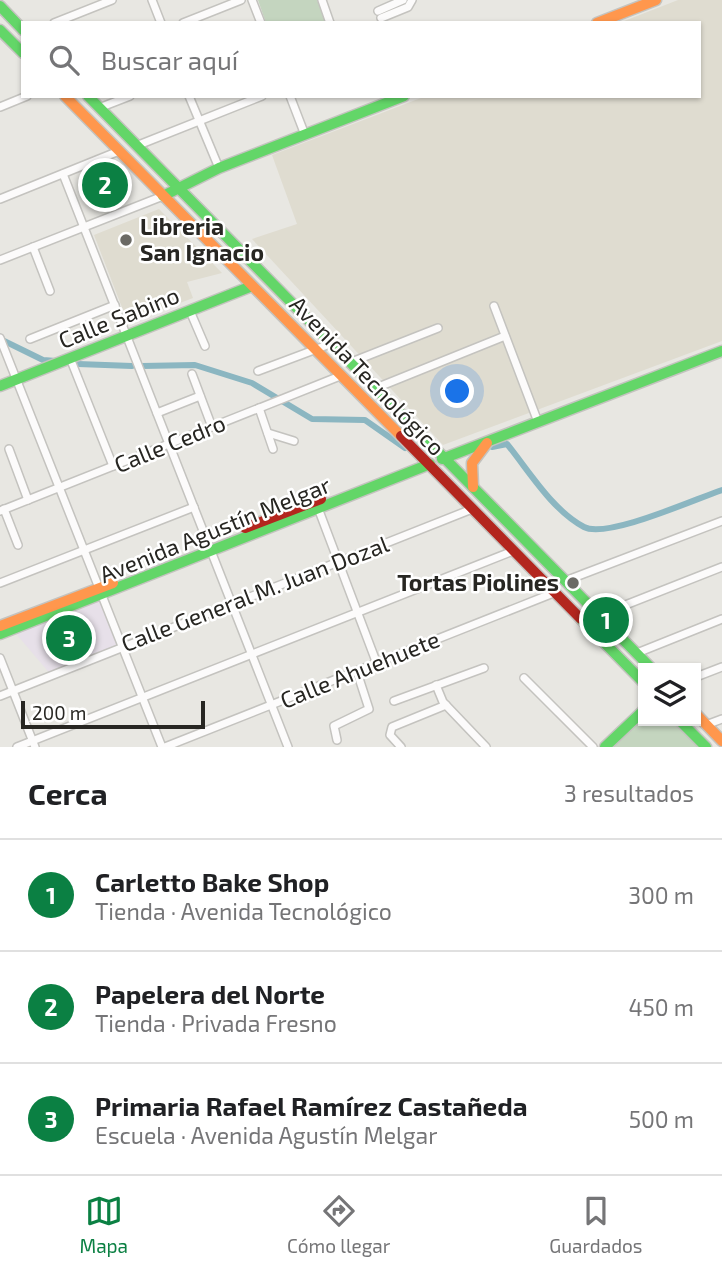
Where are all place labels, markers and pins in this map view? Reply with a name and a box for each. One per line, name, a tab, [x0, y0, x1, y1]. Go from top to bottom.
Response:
pin: 2	[82, 159, 128, 211]
place label: Libreria San Ignacio	[140, 212, 264, 266]
marker: Libreria San Ignacio	[118, 232, 134, 248]
place label: Tortas Piolines	[397, 568, 559, 596]
marker: Tortas Piolines	[565, 575, 581, 591]
pin: 1	[583, 594, 629, 646]
pin: 3	[46, 612, 92, 664]

